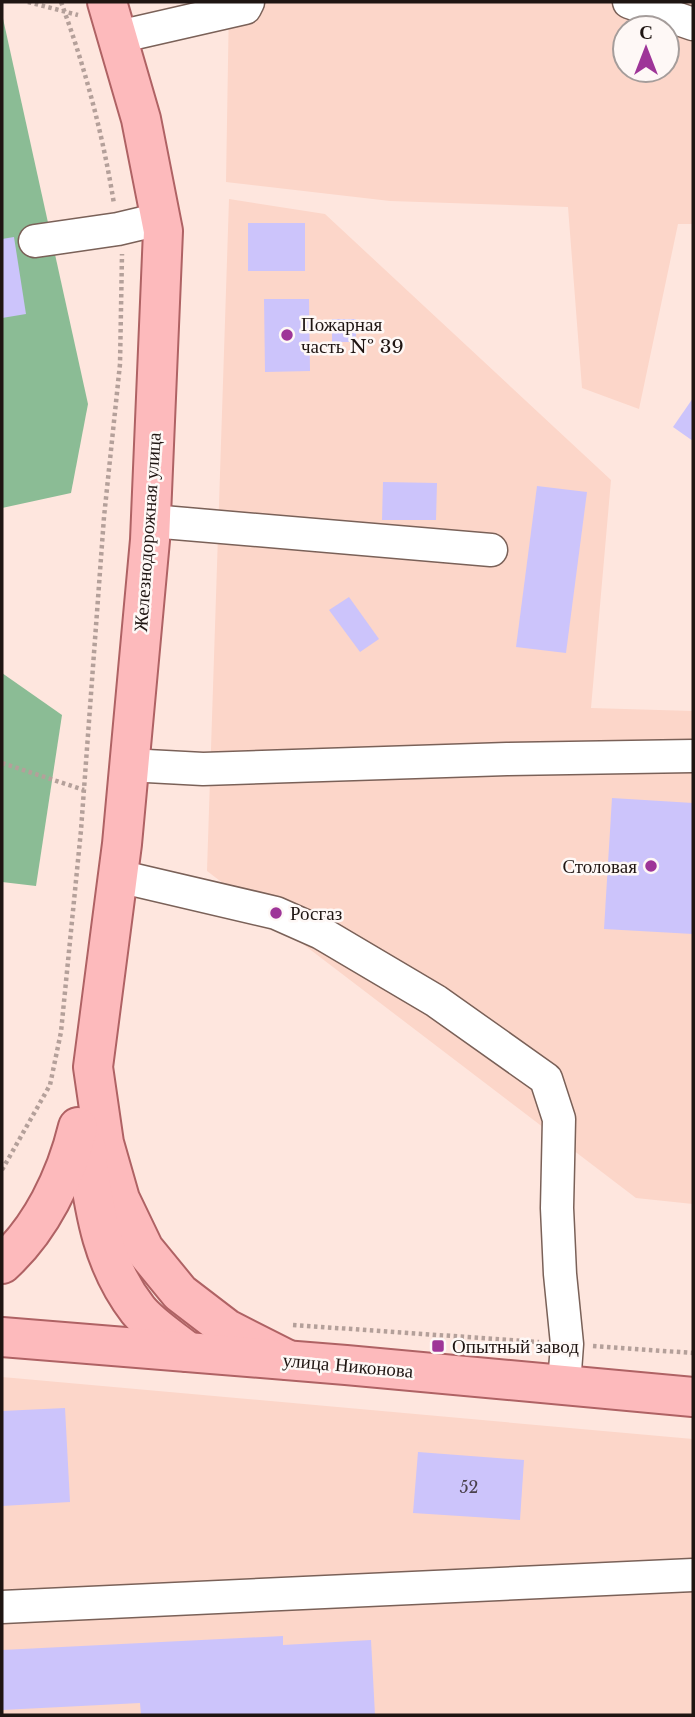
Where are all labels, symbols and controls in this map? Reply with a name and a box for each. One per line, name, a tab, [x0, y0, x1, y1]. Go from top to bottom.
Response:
north arrow	[611, 14, 681, 84]
text: С	[639, 21, 653, 44]
place label: Пожарная часть № 39	[301, 313, 404, 358]
marker: Пожарная часть № 39	[279, 327, 295, 343]
street label: Железнодорожная улица	[129, 431, 166, 632]
place label: Столовая	[562, 855, 637, 878]
marker: Столовая	[643, 858, 659, 874]
place label: Росгаз	[290, 902, 342, 925]
marker: Росгаз	[268, 905, 284, 921]
place label: Опытный завод	[452, 1335, 579, 1358]
marker: Опытный завод	[430, 1338, 446, 1354]
street label: улица Никонова	[282, 1348, 415, 1383]
house number: 52	[460, 1477, 478, 1497]

